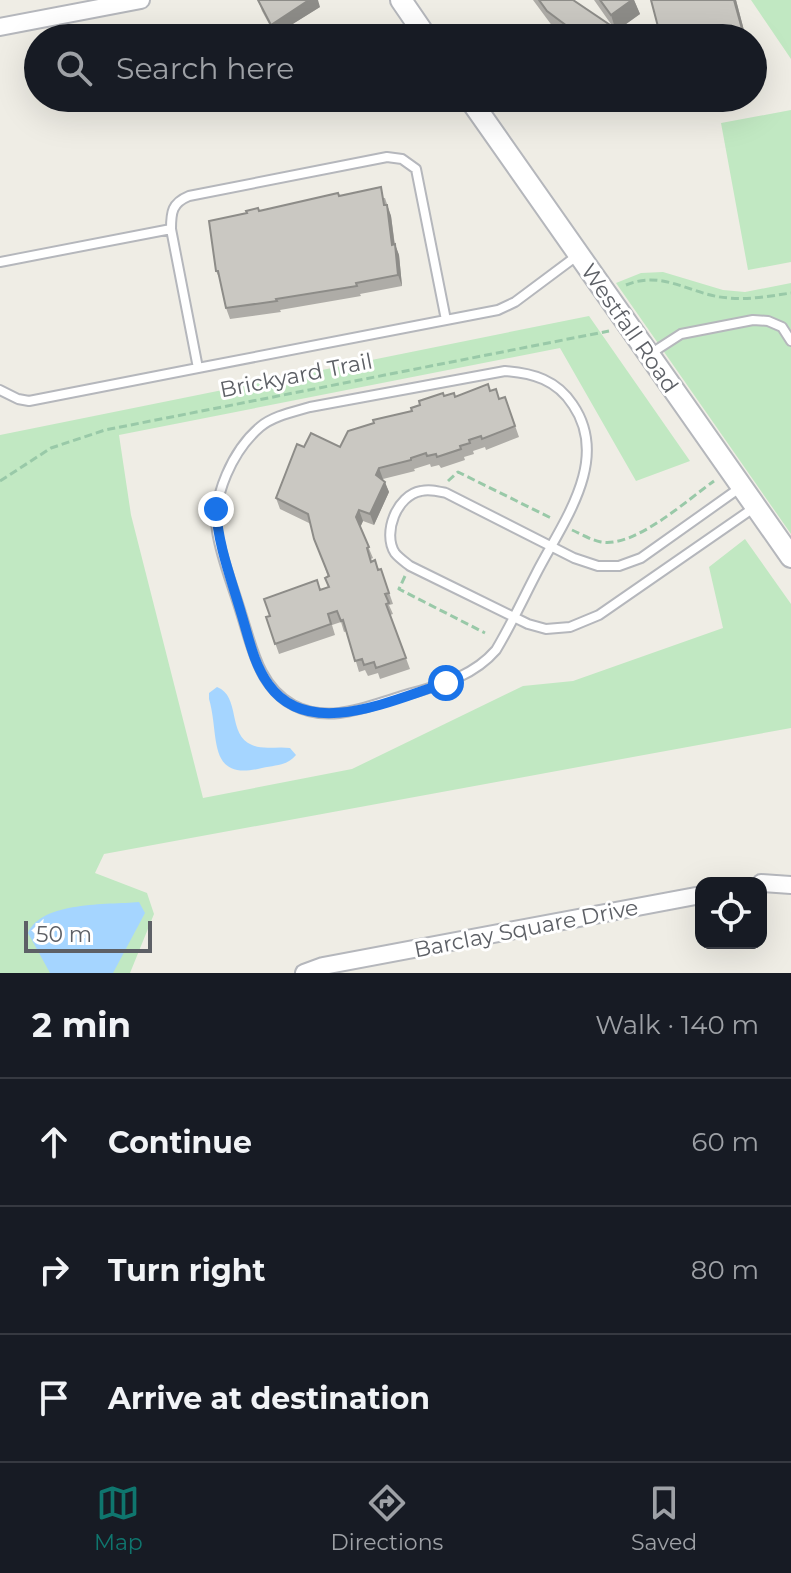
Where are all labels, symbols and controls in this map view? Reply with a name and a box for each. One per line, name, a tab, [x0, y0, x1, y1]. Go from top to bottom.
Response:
search box	[24, 24, 767, 112]
icon: search	[52, 46, 96, 90]
text: Search here	[116, 50, 294, 87]
street label: Westfall Road	[575, 258, 684, 398]
street label: Brickyard Trail	[218, 347, 375, 404]
route end	[198, 491, 234, 527]
route start	[428, 665, 464, 701]
map controls	[695, 877, 767, 949]
button: locate	[695, 877, 767, 949]
street label: Barclay Square Drive	[412, 893, 641, 963]
scale bar	[24, 917, 152, 953]
text: 50 m	[36, 921, 92, 948]
text: 2 min	[32, 1004, 131, 1046]
text: Walk · 140 m	[595, 1009, 759, 1041]
icon: ahead	[32, 1120, 76, 1164]
text: Continue	[108, 1124, 252, 1161]
text: 60 m	[692, 1126, 759, 1158]
icon: right	[32, 1248, 76, 1292]
text: Turn right	[108, 1252, 265, 1289]
text: 80 m	[691, 1254, 759, 1286]
icon: arrive	[32, 1376, 76, 1420]
text: Arrive at destination	[108, 1380, 430, 1417]
tab: Map	[94, 1481, 143, 1556]
tab: Directions	[331, 1481, 443, 1556]
tab: Saved	[631, 1481, 697, 1556]

